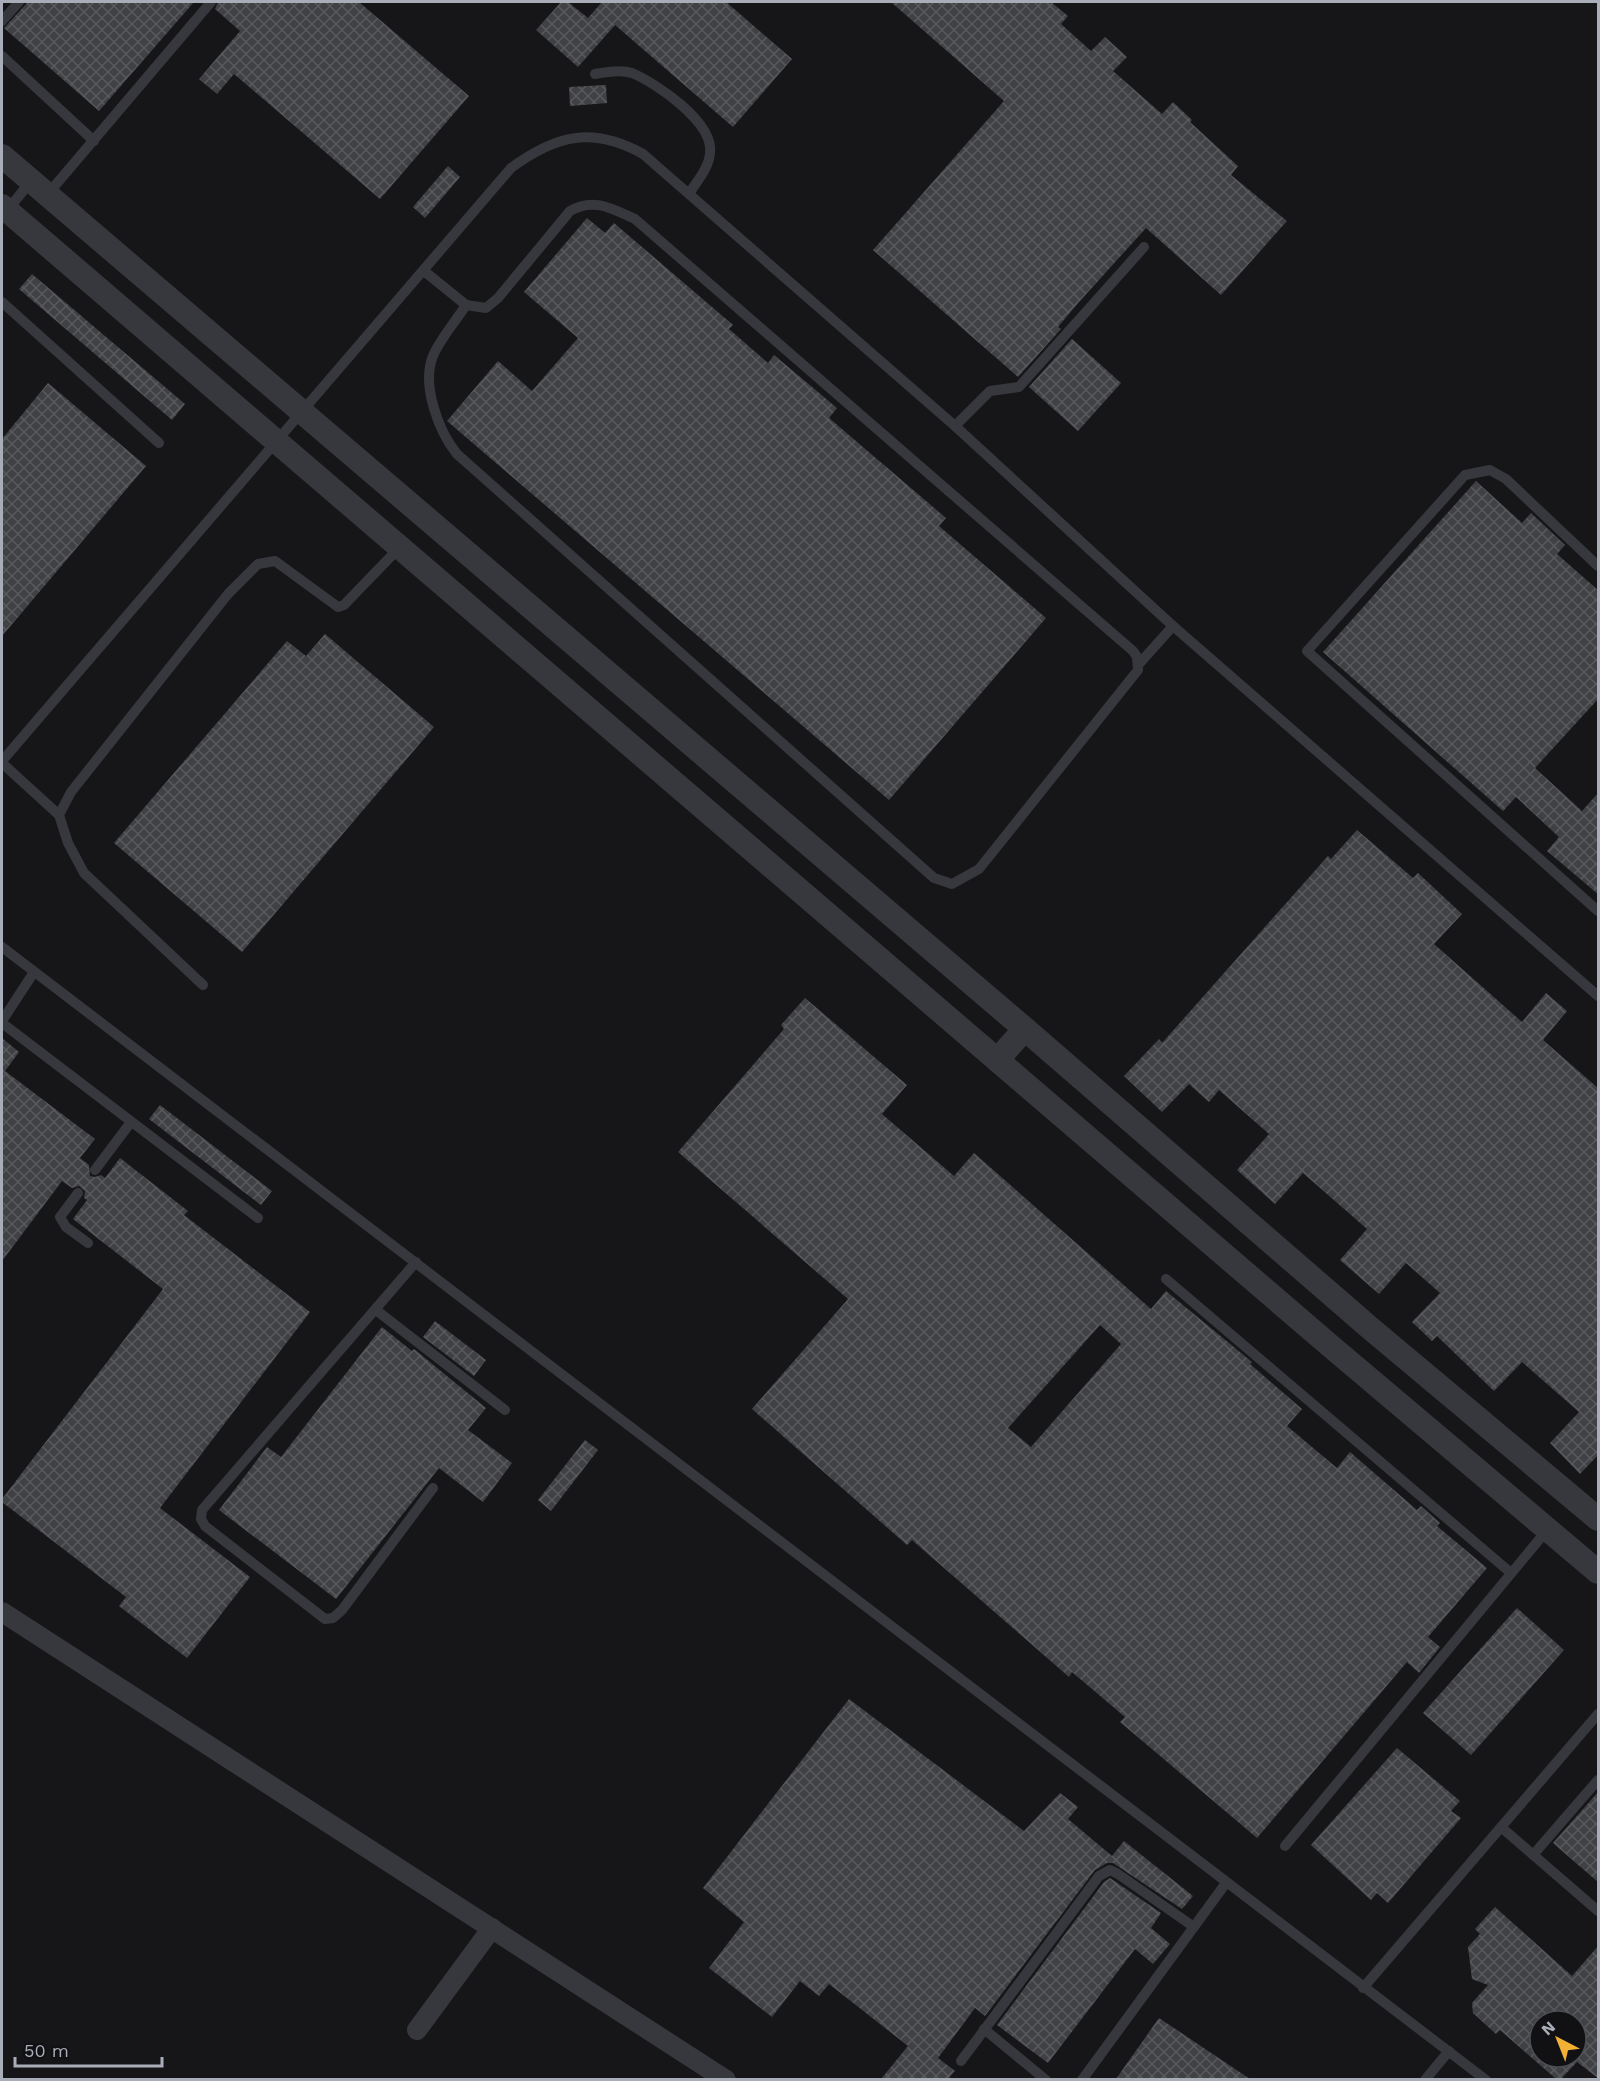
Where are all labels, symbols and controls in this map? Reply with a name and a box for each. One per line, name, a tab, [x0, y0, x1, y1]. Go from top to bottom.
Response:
north arrow	[1528, 2009, 1588, 2069]
text: N	[1538, 2017, 1559, 2039]
scale bar	[15, 2030, 162, 2068]
text: 50 m	[24, 2040, 69, 2061]

